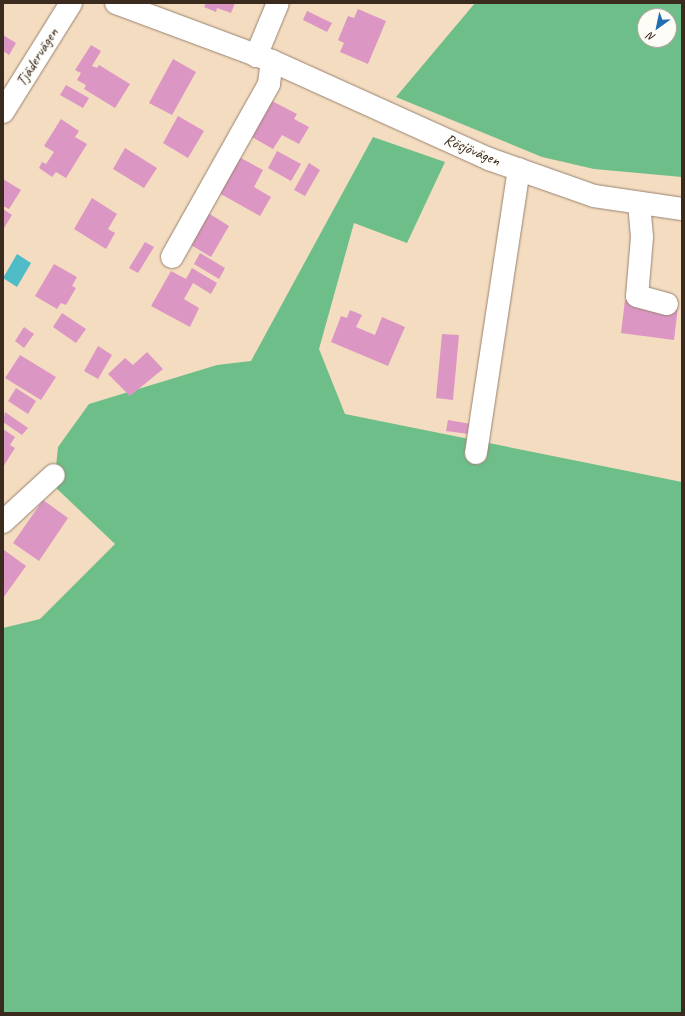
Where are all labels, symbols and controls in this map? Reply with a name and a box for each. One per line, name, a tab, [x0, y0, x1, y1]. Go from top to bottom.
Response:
north arrow	[637, 8, 677, 48]
street label: Tjädervägen	[11, 24, 63, 90]
text: N	[644, 29, 658, 45]
street label: Rösjövägen	[441, 130, 503, 170]

